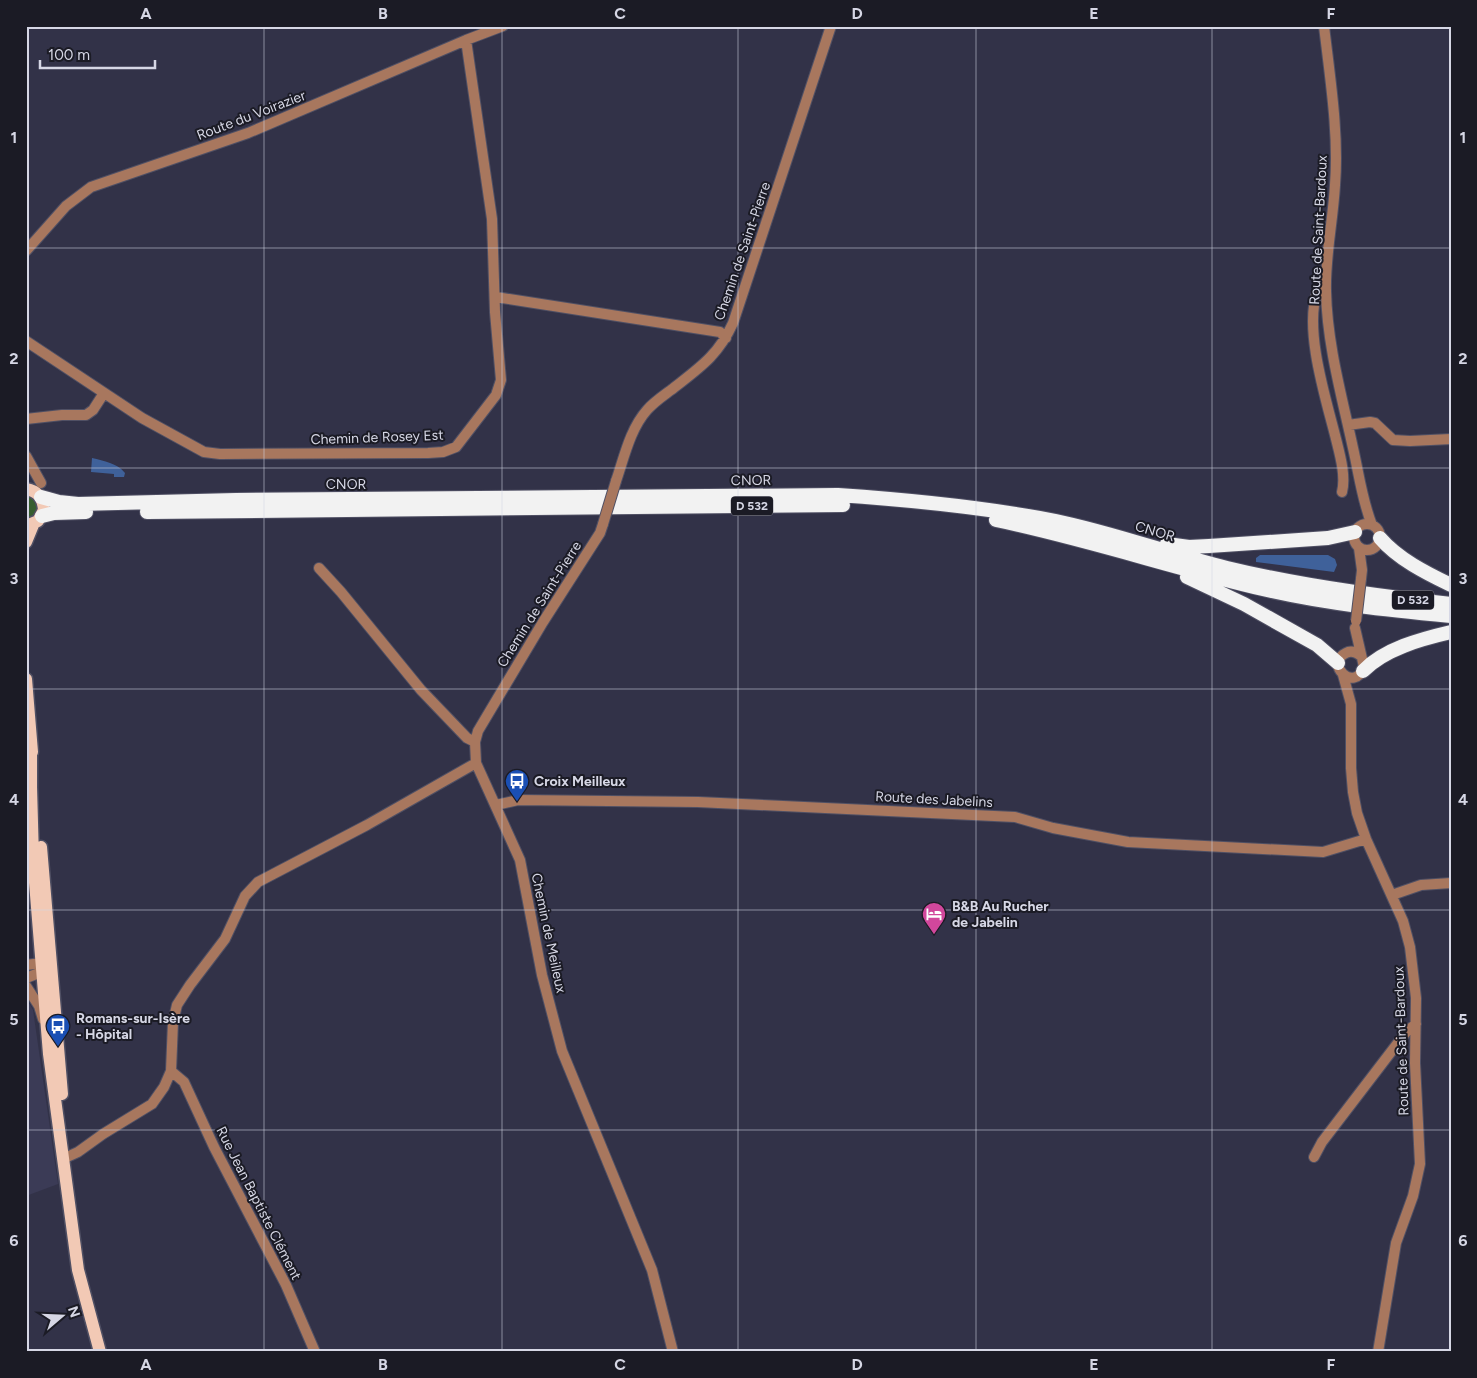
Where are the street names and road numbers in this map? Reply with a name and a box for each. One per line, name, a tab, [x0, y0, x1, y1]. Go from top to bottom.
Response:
street label: Route du Voirazier	[194, 87, 308, 144]
street label: Route de Saint-Bardoux	[1306, 155, 1331, 305]
street label: Chemin de Saint-Pierre	[711, 179, 774, 323]
street label: Chemin de Rosey Est	[310, 427, 444, 448]
street label: CNOR	[731, 472, 772, 489]
street label: CNOR	[326, 476, 367, 493]
road number: D 532	[731, 496, 773, 516]
street label: CNOR	[1133, 518, 1177, 545]
street label: Chemin de Saint-Pierre	[494, 538, 585, 670]
road number: D 532	[1392, 590, 1434, 610]
street label: Route des Jabelins	[875, 788, 993, 811]
street label: Chemin de Meilleux	[527, 872, 570, 995]
street label: Route de Saint-Bardoux	[1390, 966, 1413, 1116]
street label: Rue Jean Baptiste Clément	[212, 1124, 305, 1283]

